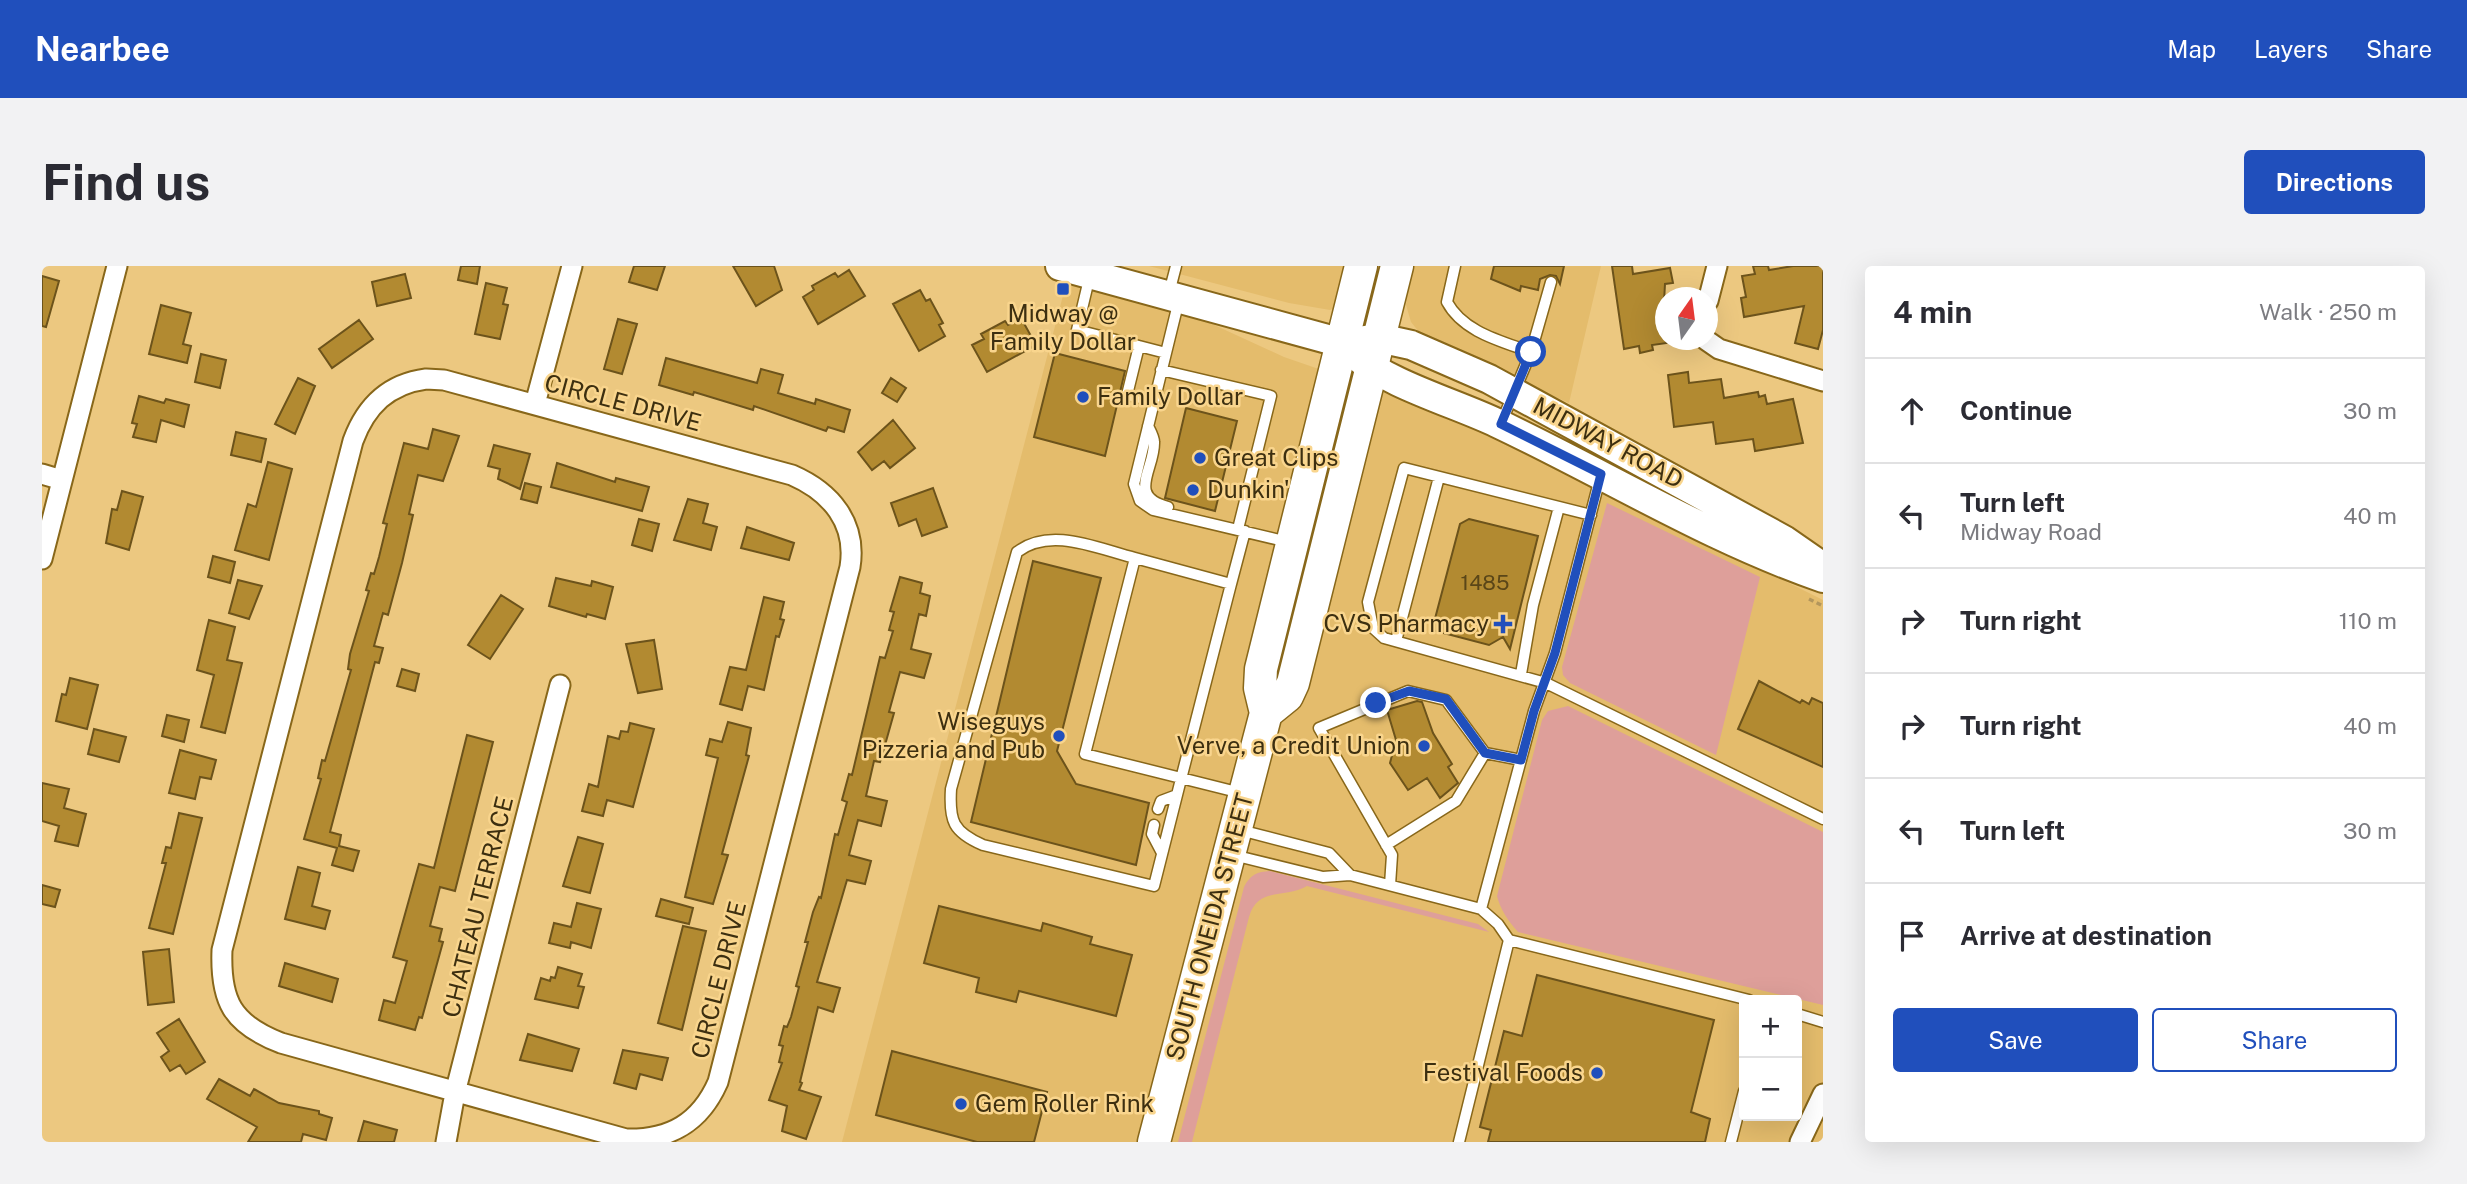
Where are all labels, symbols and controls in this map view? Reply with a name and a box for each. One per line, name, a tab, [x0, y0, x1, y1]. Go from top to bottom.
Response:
text: Nearbee	[35, 30, 170, 68]
text: Map	[2167, 35, 2216, 63]
text: Layers	[2254, 35, 2328, 63]
text: Share	[2366, 35, 2432, 63]
button: Directions	[2244, 150, 2425, 214]
text: Find us	[42, 153, 210, 211]
marker: Midway @ Family Dollar	[1055, 281, 1071, 297]
north arrow	[1655, 287, 1718, 350]
text: 4 min	[1893, 294, 1972, 330]
text: Walk · 250 m	[2259, 298, 2397, 325]
place label: Midway @ Family Dollar	[990, 299, 1136, 355]
route start	[1515, 336, 1546, 367]
street label: CIRCLE DRIVE	[542, 368, 705, 436]
place label: Family Dollar	[1097, 382, 1243, 410]
marker: Family Dollar	[1075, 389, 1091, 405]
street label: MIDWAY ROAD	[1529, 391, 1688, 493]
icon: ahead	[1893, 392, 1931, 430]
text: Continue	[1960, 395, 2072, 426]
text: 30 m	[2343, 397, 2397, 424]
place label: Great Clips	[1214, 443, 1338, 471]
marker: Great Clips	[1192, 450, 1208, 466]
place label: Dunkin'	[1207, 475, 1290, 503]
marker: Dunkin'	[1185, 482, 1201, 498]
text: Turn left	[1960, 487, 2065, 518]
icon: left	[1893, 497, 1931, 535]
text: 40 m	[2343, 502, 2397, 529]
text: Midway Road	[1960, 518, 2102, 545]
house number: 1485	[1461, 570, 1509, 595]
icon: right	[1893, 602, 1931, 640]
text: Turn right	[1960, 605, 2082, 636]
text: 110 m	[2339, 607, 2397, 634]
place label: CVS Pharmacy	[1324, 609, 1489, 637]
marker: CVS Pharmacy	[1495, 616, 1511, 632]
route end	[1360, 687, 1391, 718]
place label: Wiseguys Pizzeria and Pub	[862, 707, 1045, 763]
icon: right	[1893, 707, 1931, 745]
text: Turn right	[1960, 710, 2082, 741]
text: 40 m	[2343, 712, 2397, 739]
marker: Wiseguys Pizzeria and Pub	[1051, 728, 1067, 744]
place label: Verve, a Credit Union	[1177, 731, 1410, 759]
marker: Verve, a Credit Union	[1416, 738, 1432, 754]
street label: SOUTH ONEIDA STREET	[1160, 790, 1258, 1063]
street label: CHATEAU TERRACE	[436, 793, 518, 1020]
icon: left	[1893, 812, 1931, 850]
text: Turn left	[1960, 815, 2065, 846]
text: 30 m	[2343, 817, 2397, 844]
street label: CIRCLE DRIVE	[685, 898, 751, 1061]
icon: arrive	[1893, 917, 1931, 955]
text: Arrive at destination	[1960, 920, 2212, 951]
map controls	[1739, 995, 1802, 1121]
button: +	[1739, 995, 1802, 1058]
button: Save	[1893, 1008, 2138, 1072]
button: Share	[2152, 1008, 2397, 1072]
place label: Festival Foods	[1423, 1058, 1583, 1086]
button: −	[1739, 1058, 1802, 1121]
marker: Festival Foods	[1589, 1065, 1605, 1081]
place label: Gem Roller Rink	[975, 1089, 1154, 1117]
marker: Gem Roller Rink	[953, 1096, 969, 1112]

